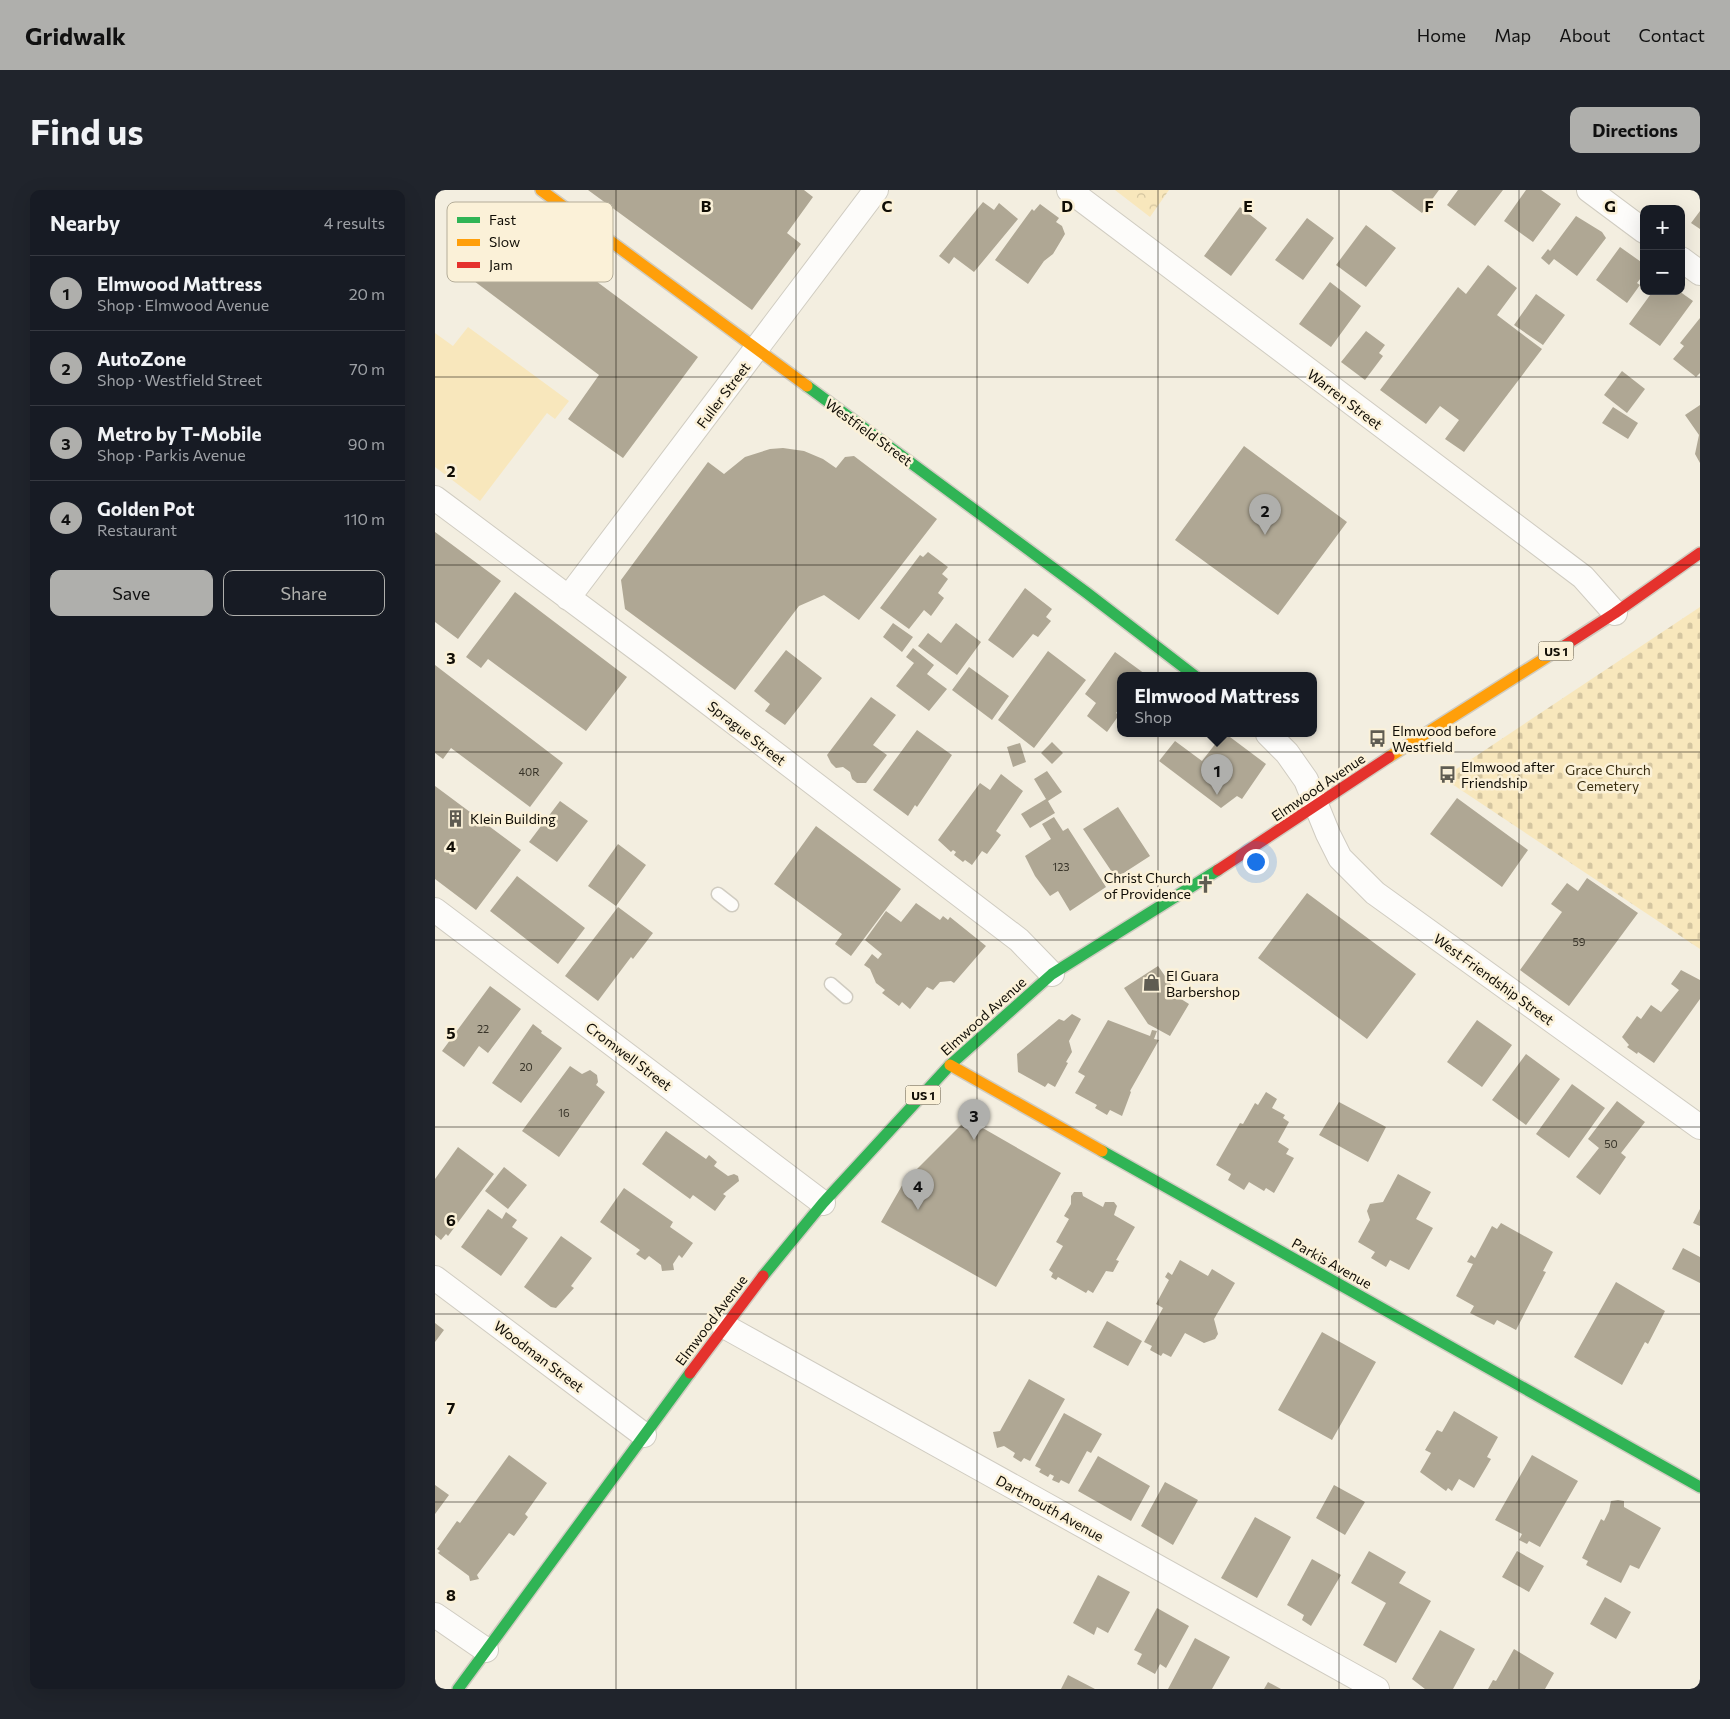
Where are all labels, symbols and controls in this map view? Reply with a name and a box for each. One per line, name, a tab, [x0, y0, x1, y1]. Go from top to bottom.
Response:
text: Gridwalk	[25, 21, 126, 50]
text: Home	[1417, 24, 1466, 46]
text: Map	[1494, 24, 1531, 46]
text: About	[1559, 24, 1611, 46]
text: Contact	[1639, 24, 1705, 46]
button: Directions	[1570, 107, 1700, 153]
text: Find us	[30, 109, 144, 152]
text: B	[701, 196, 712, 215]
text: C	[882, 196, 893, 215]
text: D	[1061, 196, 1073, 215]
text: E	[1243, 196, 1253, 215]
text: F	[1424, 196, 1434, 215]
text: G	[1604, 196, 1616, 215]
legend	[447, 202, 613, 282]
map controls	[1640, 205, 1685, 295]
button: +	[1640, 205, 1685, 250]
text: Nearby	[50, 210, 120, 235]
text: Fast	[489, 211, 516, 228]
text: 4 results	[324, 213, 385, 232]
text: Slow	[489, 233, 520, 250]
button: −	[1640, 250, 1685, 295]
text: Jam	[489, 256, 513, 273]
text: Elmwood Mattress	[97, 272, 262, 295]
text: 1	[62, 284, 70, 303]
text: 20 m	[349, 284, 385, 303]
text: Shop · Elmwood Avenue	[97, 295, 269, 314]
text: AutoZone	[97, 347, 186, 370]
text: 2	[61, 359, 71, 378]
text: 70 m	[349, 359, 385, 378]
street label: Fuller Street	[693, 359, 753, 431]
street label: Warren Street	[1304, 365, 1386, 433]
text: Shop · Westfield Street	[97, 370, 262, 389]
street label: Westfield Street	[822, 395, 916, 469]
text: Metro by T-Mobile	[97, 422, 261, 445]
text: 3	[61, 434, 71, 453]
text: 90 m	[348, 434, 385, 453]
text: Shop · Parkis Avenue	[97, 445, 246, 464]
text: 2	[446, 461, 456, 480]
pin: 2	[1249, 494, 1281, 535]
text: Golden Pot	[97, 497, 195, 520]
text: 4	[61, 509, 71, 528]
text: 110 m	[344, 509, 385, 528]
text: Restaurant	[97, 520, 177, 539]
button: Save	[50, 570, 213, 616]
button: Share	[223, 570, 385, 616]
road number: US 1	[1539, 642, 1573, 661]
text: 3	[446, 648, 456, 667]
popup	[1117, 672, 1317, 737]
text: Elmwood Mattress	[1134, 684, 1300, 707]
street label: Sprague Street	[705, 697, 790, 769]
text: Shop	[1134, 707, 1172, 726]
place label: Elmwood before Westfield	[1392, 722, 1496, 755]
bus stop icon: Elmwood before Westfield	[1368, 728, 1388, 748]
street label: Elmwood Avenue	[1268, 749, 1368, 825]
pin: 1	[1201, 754, 1233, 795]
place label: Elmwood after Friendship	[1461, 758, 1555, 791]
park label: Grace Church Cemetery	[1565, 761, 1651, 794]
bus stop icon: Elmwood after Friendship	[1437, 764, 1457, 784]
house number: 40R	[518, 765, 540, 778]
building icon: Klein Building	[446, 808, 466, 828]
place label: Klein Building	[470, 810, 556, 827]
text: 4	[446, 836, 456, 855]
your location	[1243, 849, 1269, 875]
house number: 123	[1052, 860, 1070, 873]
place label: Christ Church of Providence	[1104, 869, 1191, 902]
church icon: Christ Church of Providence	[1195, 875, 1215, 895]
street label: West Friendship Street	[1431, 930, 1558, 1028]
house number: 59	[1573, 935, 1586, 948]
place label: El Guara Barbershop	[1166, 967, 1240, 1000]
street label: Elmwood Avenue	[937, 973, 1029, 1059]
shop icon: El Guara Barbershop	[1142, 973, 1162, 993]
street label: Cromwell Street	[583, 1018, 675, 1094]
house number: 22	[477, 1022, 489, 1035]
text: 5	[446, 1023, 456, 1042]
house number: 20	[519, 1060, 533, 1073]
road number: US 1	[905, 1086, 941, 1104]
pin: 3	[958, 1099, 990, 1140]
house number: 16	[558, 1106, 570, 1119]
house number: 50	[1604, 1137, 1618, 1150]
pin: 4	[902, 1169, 934, 1210]
text: 6	[446, 1210, 456, 1229]
street label: Parkis Avenue	[1289, 1234, 1375, 1292]
street label: Elmwood Avenue	[671, 1271, 751, 1369]
street label: Woodman Street	[491, 1317, 587, 1395]
text: 7	[447, 1398, 456, 1417]
street label: Dartmouth Avenue	[993, 1471, 1107, 1545]
text: 8	[446, 1585, 456, 1604]

